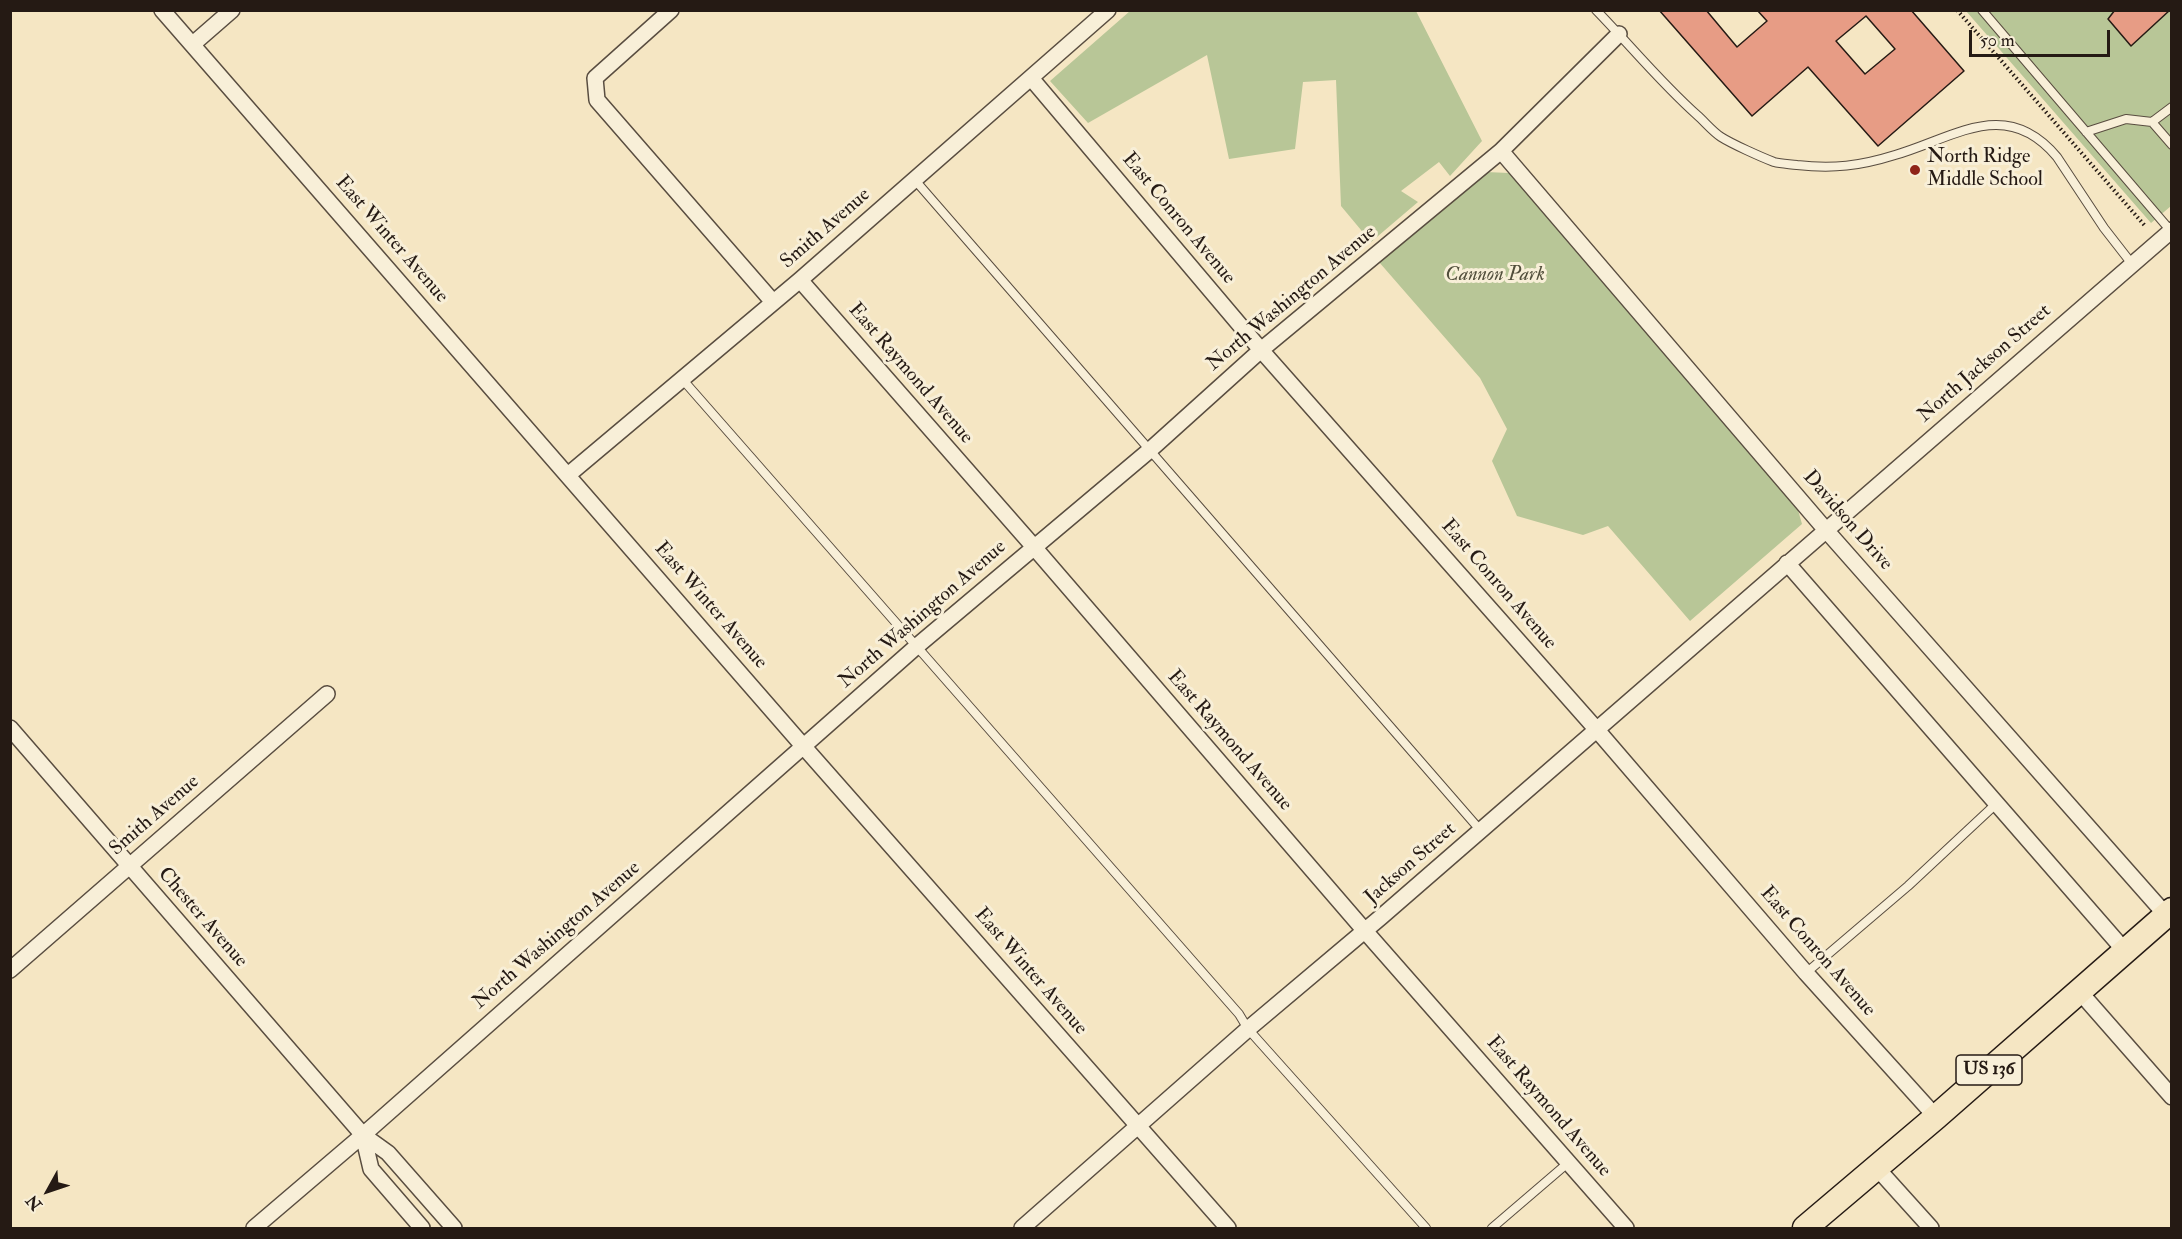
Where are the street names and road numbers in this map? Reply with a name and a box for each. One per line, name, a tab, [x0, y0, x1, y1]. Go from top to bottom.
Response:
street label: East Conron Avenue	[1116, 148, 1240, 290]
street label: East Winter Avenue	[329, 172, 453, 308]
street label: Smith Avenue	[776, 184, 876, 274]
street label: North Washington Avenue	[1202, 221, 1382, 377]
street label: East Raymond Avenue	[842, 299, 978, 449]
street label: North Jackson Street	[1914, 300, 2056, 428]
street label: Davidson Drive	[1797, 466, 1897, 576]
street label: East Conron Avenue	[1435, 515, 1561, 655]
street label: North Washington Avenue	[834, 536, 1012, 694]
street label: East Winter Avenue	[648, 538, 772, 674]
street label: East Raymond Avenue	[1161, 666, 1297, 816]
street label: Smith Avenue	[105, 771, 205, 861]
street label: Jackson Street	[1361, 818, 1461, 910]
street label: North Washington Avenue	[468, 857, 646, 1015]
street label: Chester Avenue	[152, 863, 252, 973]
street label: East Conron Avenue	[1754, 882, 1880, 1022]
street label: East Winter Avenue	[968, 904, 1092, 1040]
street label: East Raymond Avenue	[1480, 1032, 1616, 1182]
road number: US 136	[1956, 1055, 2022, 1085]

